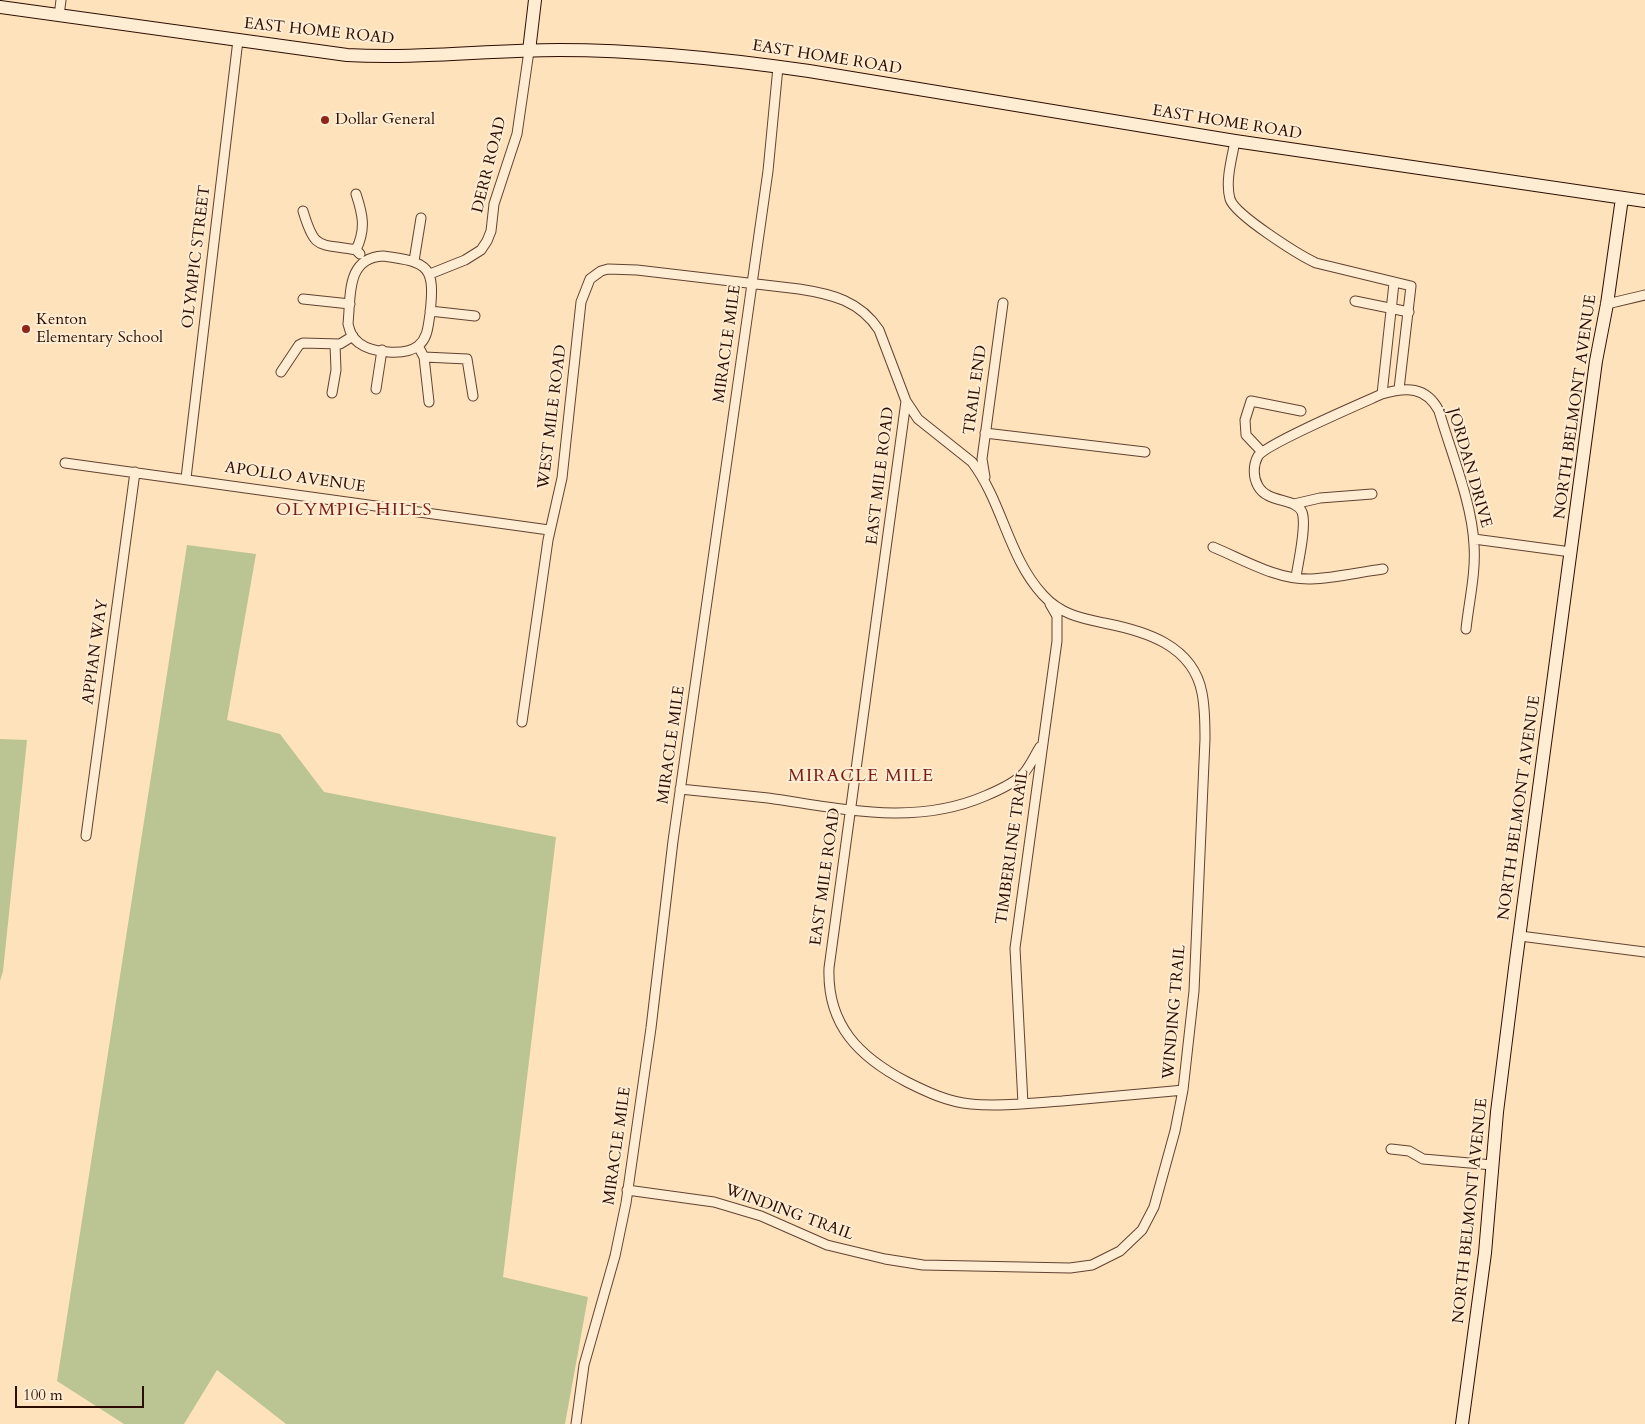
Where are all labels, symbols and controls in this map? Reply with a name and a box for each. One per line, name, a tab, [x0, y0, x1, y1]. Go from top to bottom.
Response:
street label: EAST HOME ROAD	[243, 15, 395, 49]
street label: EAST HOME ROAD	[751, 37, 903, 79]
street label: EAST HOME ROAD	[1151, 102, 1303, 144]
place label: Dollar General	[335, 110, 435, 130]
marker: Dollar General	[319, 114, 331, 126]
street label: DERR ROAD	[469, 115, 511, 215]
street label: OLYMPIC STREET	[179, 184, 215, 330]
street label: MIRACLE MILE	[710, 284, 746, 404]
street label: NORTH BELMONT AVENUE	[1551, 293, 1601, 521]
place label: Kenton Elementary School	[36, 310, 163, 348]
marker: Kenton Elementary School	[20, 323, 32, 335]
street label: WEST MILE ROAD	[535, 344, 571, 490]
street label: TRAIL END	[960, 344, 992, 436]
street label: EAST MILE ROAD	[863, 406, 899, 546]
street label: JORDAN DRIVE	[1443, 406, 1495, 530]
street label: APOLLO AVENUE	[223, 459, 367, 497]
district label: OLYMPIC HILLS	[274, 500, 434, 522]
street label: APPIAN WAY	[79, 598, 113, 706]
street label: MIRACLE MILE	[654, 685, 690, 805]
street label: NORTH BELMONT AVENUE	[1495, 694, 1545, 922]
district label: MIRACLE MILE	[786, 766, 936, 788]
street label: TIMBERLINE TRAIL	[993, 768, 1033, 926]
street label: EAST MILE ROAD	[807, 807, 845, 947]
street label: WINDING TRAIL	[1160, 944, 1190, 1080]
street label: MIRACLE MILE	[600, 1086, 636, 1206]
street label: NORTH BELMONT AVENUE	[1450, 1097, 1492, 1325]
street label: WINDING TRAIL	[722, 1181, 856, 1245]
scale bar	[18, 1376, 146, 1408]
text: 100 m	[23, 1385, 63, 1405]

